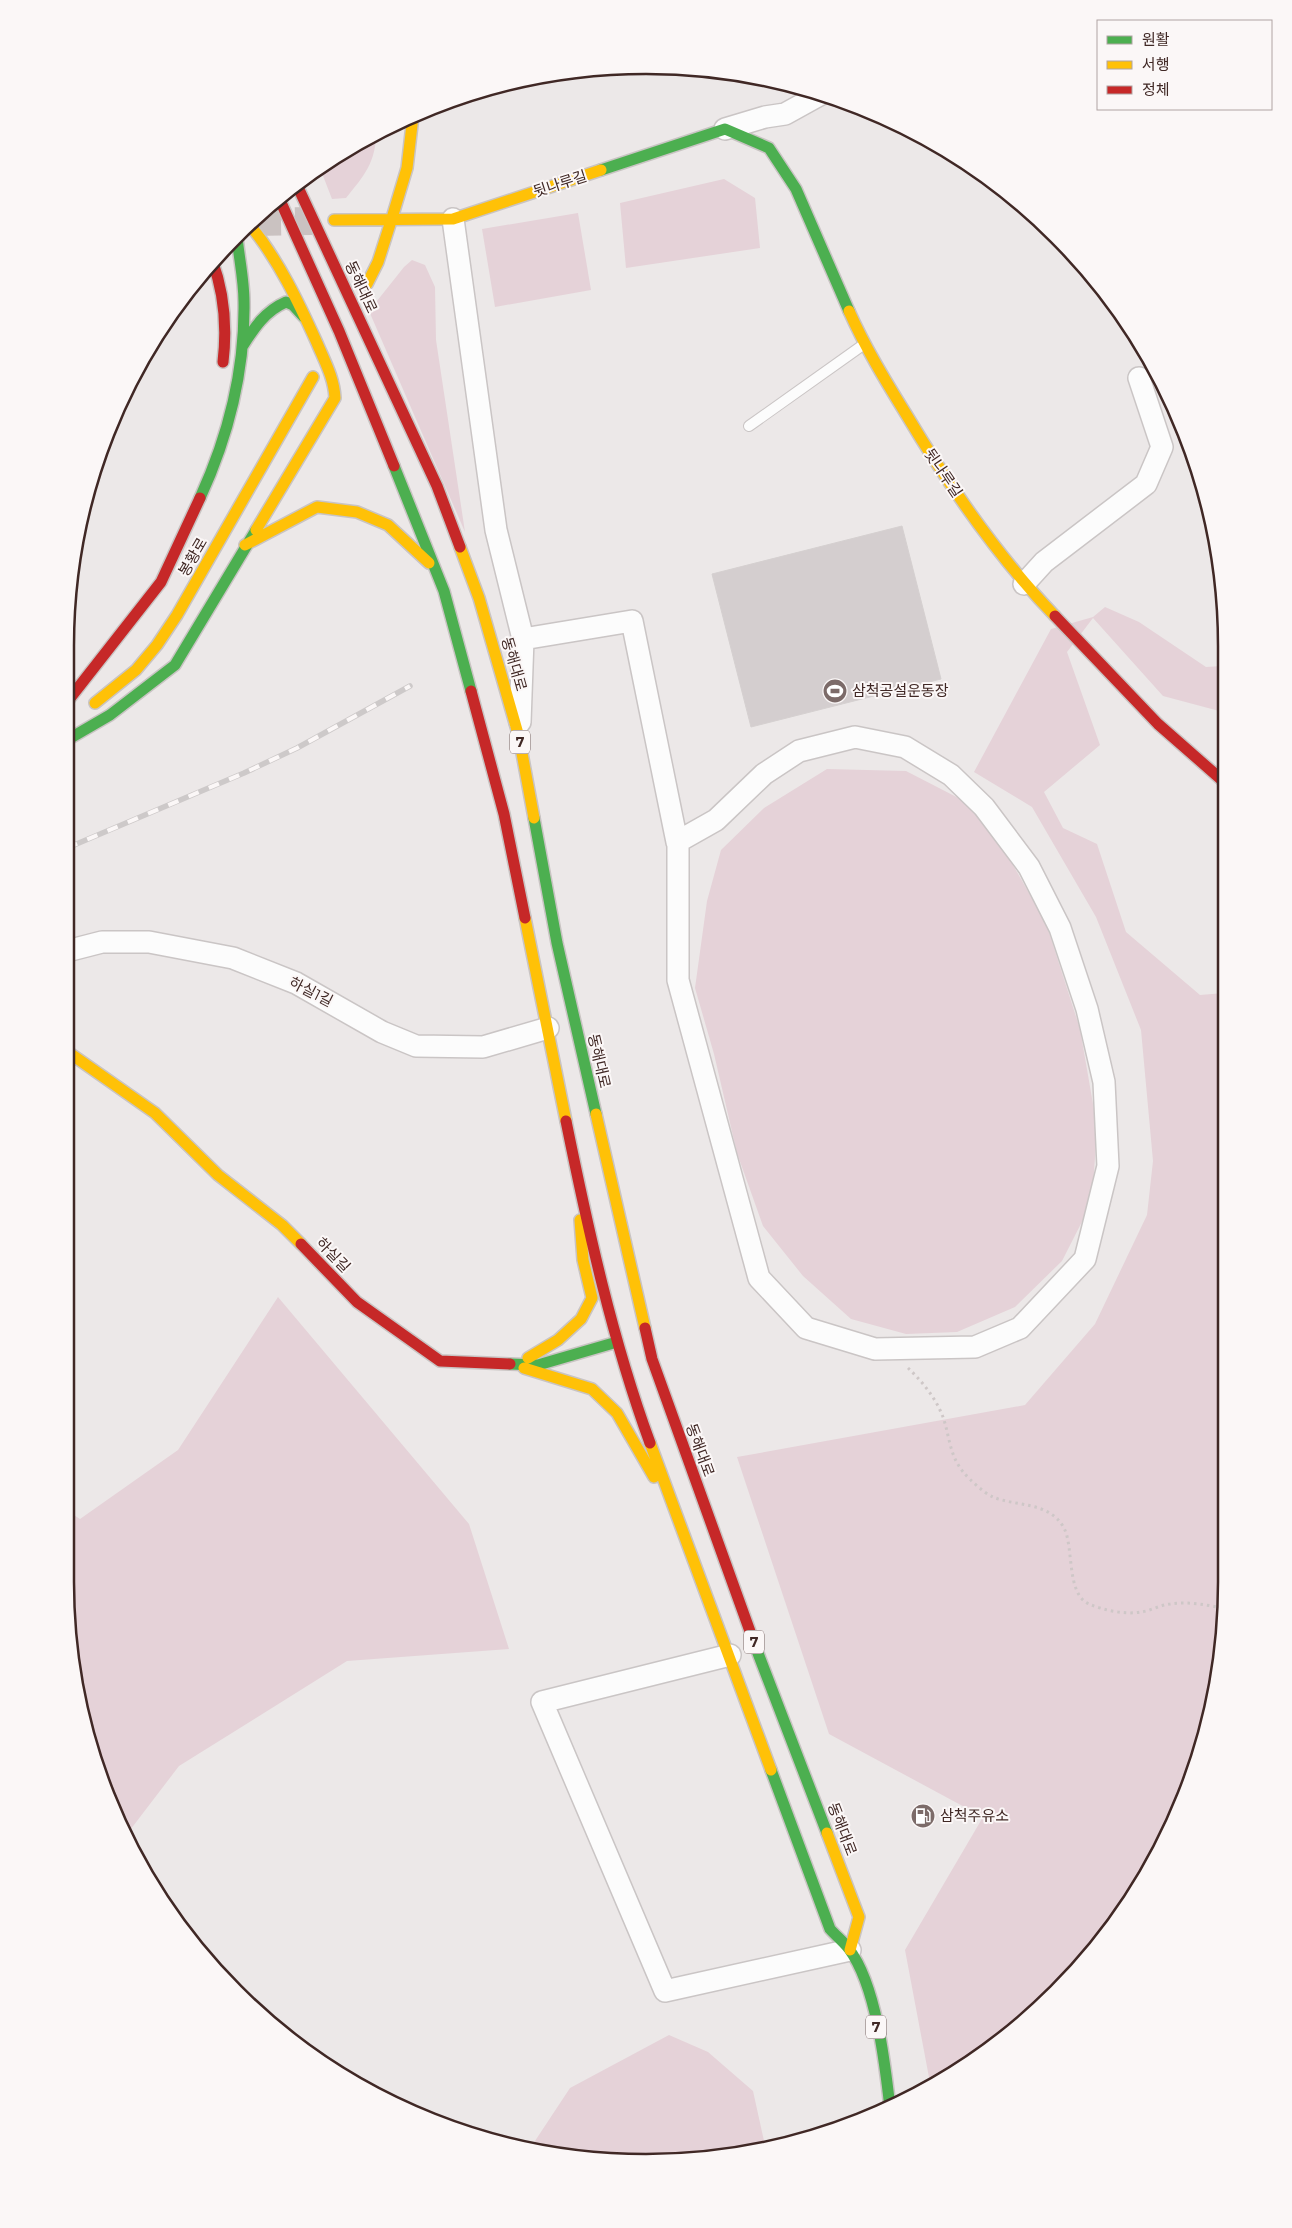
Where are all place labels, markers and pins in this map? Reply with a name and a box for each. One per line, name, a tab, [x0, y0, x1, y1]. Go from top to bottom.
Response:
sports icon: 삼척공설운동장	[822, 678, 848, 704]
place label: 삼척공설운동장	[852, 681, 949, 700]
fuel station icon: 삼척주유소	[910, 1803, 936, 1829]
place label: 삼척주유소	[940, 1806, 1009, 1825]

